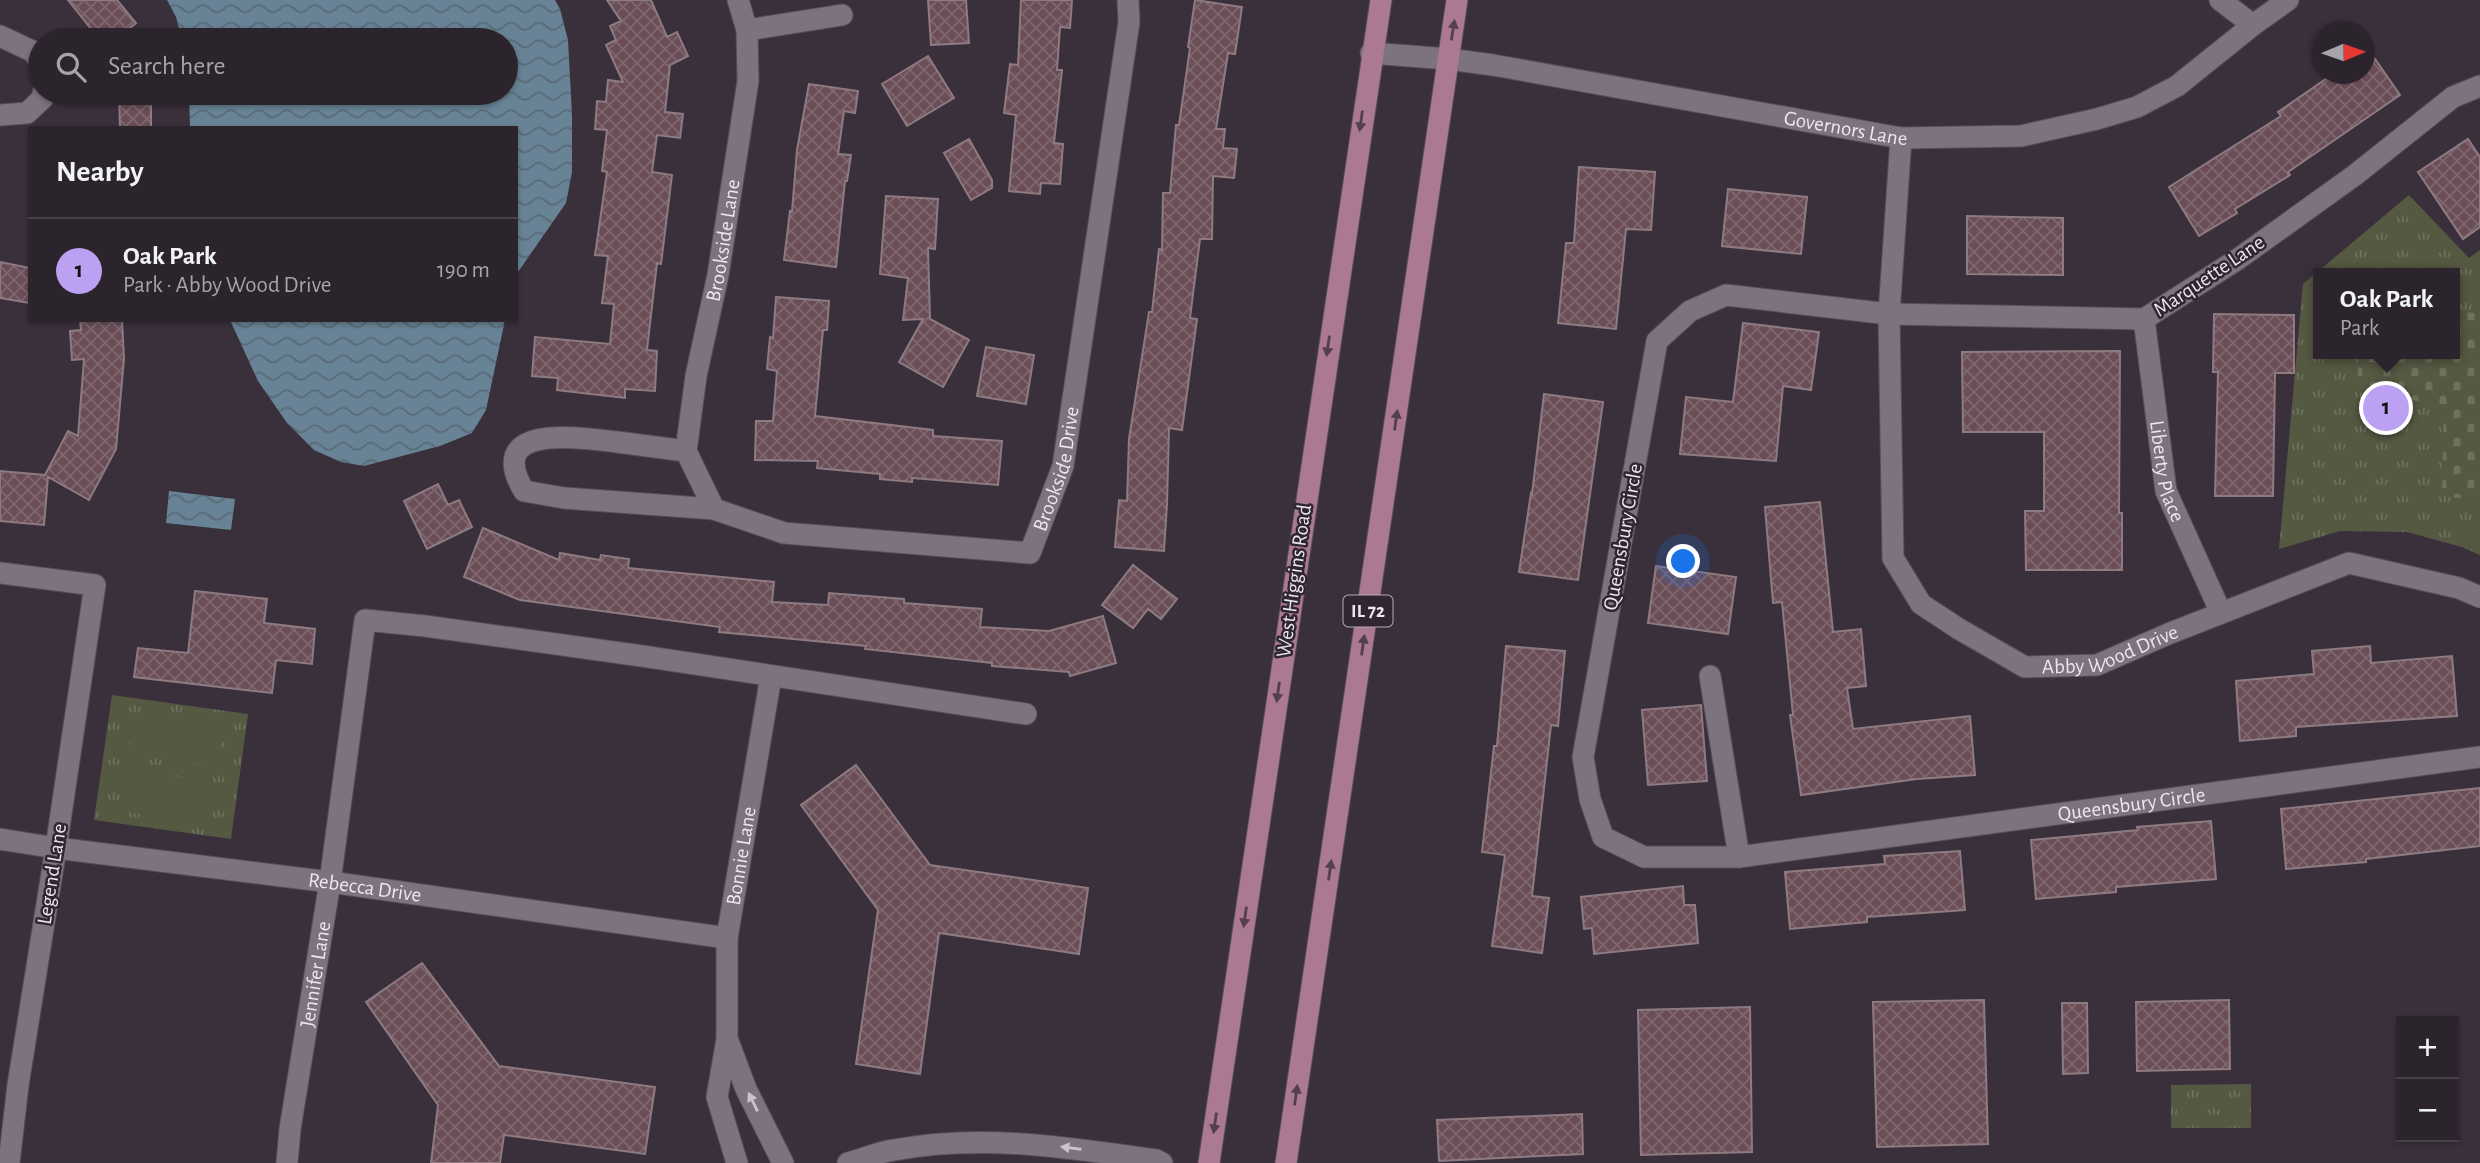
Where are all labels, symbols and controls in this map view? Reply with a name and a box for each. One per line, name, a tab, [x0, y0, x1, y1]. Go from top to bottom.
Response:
one-way arrow	[1448, 18, 1459, 40]
north arrow	[2312, 21, 2375, 84]
search box	[28, 28, 518, 105]
icon: search	[52, 48, 90, 86]
text: Search here	[108, 53, 226, 79]
street label: Governors Lane	[1782, 107, 1908, 149]
one-way arrow	[1355, 110, 1366, 132]
text: Nearby	[56, 157, 144, 187]
street label: Brookside Lane	[702, 178, 743, 304]
street label: Marquette Lane	[2150, 231, 2268, 321]
text: Oak Park	[123, 243, 217, 269]
text: 1	[75, 259, 83, 282]
text: 190 m	[437, 259, 490, 282]
popup	[2313, 268, 2460, 359]
text: Park · Abby Wood Drive	[123, 274, 331, 297]
text: Oak Park	[2340, 286, 2433, 312]
text: Park	[2340, 317, 2379, 340]
one-way arrow	[1323, 335, 1334, 357]
pin: 1	[2363, 382, 2409, 434]
street label: Brookside Drive	[1029, 405, 1082, 534]
one-way arrow	[1390, 409, 1401, 431]
street label: Liberty Place	[2147, 419, 2189, 525]
street label: Queensbury Circle	[1600, 462, 1646, 612]
street label: West Higgins Road	[1273, 503, 1315, 659]
your location	[1666, 544, 1700, 578]
road number: IL 72	[1344, 596, 1392, 626]
street label: Abby Wood Drive	[2042, 621, 2181, 677]
one-way arrow	[1358, 634, 1369, 656]
one-way arrow	[1272, 681, 1283, 703]
street label: Queensbury Circle	[2056, 784, 2207, 824]
street label: Bonnie Lane	[722, 805, 759, 907]
street label: Legend Lane	[34, 822, 70, 926]
one-way arrow	[1324, 859, 1335, 881]
street label: Rebecca Drive	[307, 869, 423, 905]
one-way arrow	[1239, 907, 1250, 929]
street label: Jennifer Lane	[296, 920, 334, 1029]
map controls	[2396, 1016, 2459, 1142]
button: +	[2396, 1016, 2459, 1079]
button: −	[2396, 1079, 2459, 1142]
one-way arrow	[1291, 1084, 1302, 1106]
one-way arrow	[747, 1092, 758, 1112]
one-way arrow	[1209, 1113, 1220, 1135]
one-way arrow	[1060, 1143, 1082, 1154]

